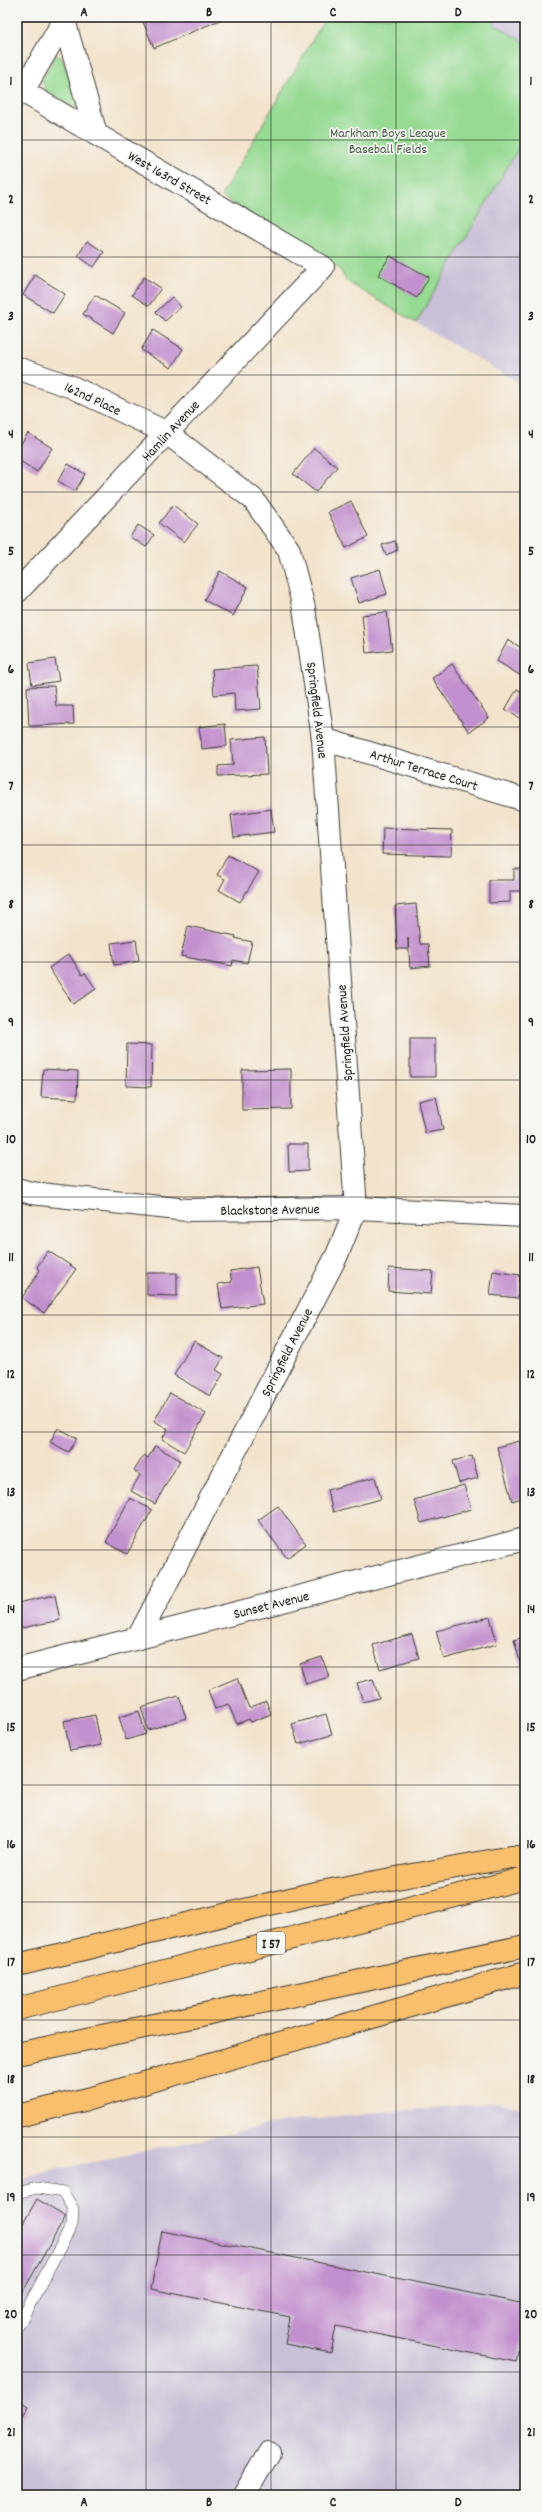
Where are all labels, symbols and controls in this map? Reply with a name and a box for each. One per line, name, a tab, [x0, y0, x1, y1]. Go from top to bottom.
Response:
text: A	[80, 4, 88, 23]
text: B	[206, 4, 212, 23]
text: C	[330, 4, 337, 23]
text: D	[455, 4, 462, 23]
text: 1	[10, 73, 13, 92]
text: 1	[530, 73, 533, 92]
park label: Markham Boys League Baseball Fields	[330, 124, 446, 160]
street label: West 163rd Street	[123, 147, 215, 211]
text: 2	[8, 191, 14, 210]
text: 2	[528, 191, 534, 210]
text: 3	[8, 308, 14, 327]
text: 3	[528, 308, 534, 327]
street label: 162nd Place	[61, 378, 124, 422]
street label: Hamlin Avenue	[138, 396, 205, 466]
text: 4	[8, 426, 14, 445]
text: 4	[528, 426, 534, 445]
text: 5	[8, 543, 14, 562]
text: 5	[528, 543, 534, 562]
text: 6	[8, 661, 15, 680]
street label: Springfield Avenue	[300, 661, 332, 760]
text: 6	[528, 661, 535, 680]
street label: Arthur Terrace Court	[367, 745, 480, 797]
text: 7	[9, 778, 14, 797]
text: 7	[529, 778, 534, 797]
text: 8	[8, 896, 14, 915]
text: 8	[528, 896, 534, 915]
street label: Springfield Avenue	[333, 984, 359, 1082]
text: 9	[8, 1014, 14, 1033]
text: 9	[528, 1014, 534, 1033]
text: 10	[6, 1131, 16, 1150]
text: 10	[526, 1131, 536, 1150]
street label: Blackstone Avenue	[220, 1200, 320, 1222]
text: 11	[8, 1249, 14, 1268]
text: 11	[528, 1249, 534, 1268]
street label: Springfield Avenue	[257, 1305, 319, 1401]
text: 12	[7, 1366, 16, 1385]
text: 12	[527, 1366, 536, 1385]
text: 13	[7, 1484, 16, 1503]
text: 13	[527, 1484, 536, 1503]
street label: Sunset Avenue	[232, 1587, 311, 1625]
text: 14	[7, 1601, 15, 1620]
text: 14	[527, 1601, 535, 1620]
text: 15	[7, 1719, 15, 1738]
text: 15	[527, 1719, 535, 1738]
text: 16	[6, 1836, 16, 1855]
text: 16	[526, 1836, 536, 1855]
road number: I 57	[257, 1932, 285, 1954]
text: 17	[7, 1954, 15, 1973]
text: 17	[527, 1954, 535, 1973]
text: 18	[7, 2071, 15, 2090]
text: 18	[527, 2071, 535, 2090]
text: 19	[7, 2189, 15, 2208]
text: 19	[527, 2189, 535, 2208]
text: 20	[5, 2306, 17, 2325]
text: 20	[525, 2306, 537, 2325]
text: 21	[7, 2424, 15, 2443]
text: 21	[527, 2424, 535, 2443]
text: A	[80, 2494, 88, 2512]
text: B	[206, 2494, 212, 2512]
text: C	[330, 2494, 337, 2512]
text: D	[455, 2494, 462, 2512]

